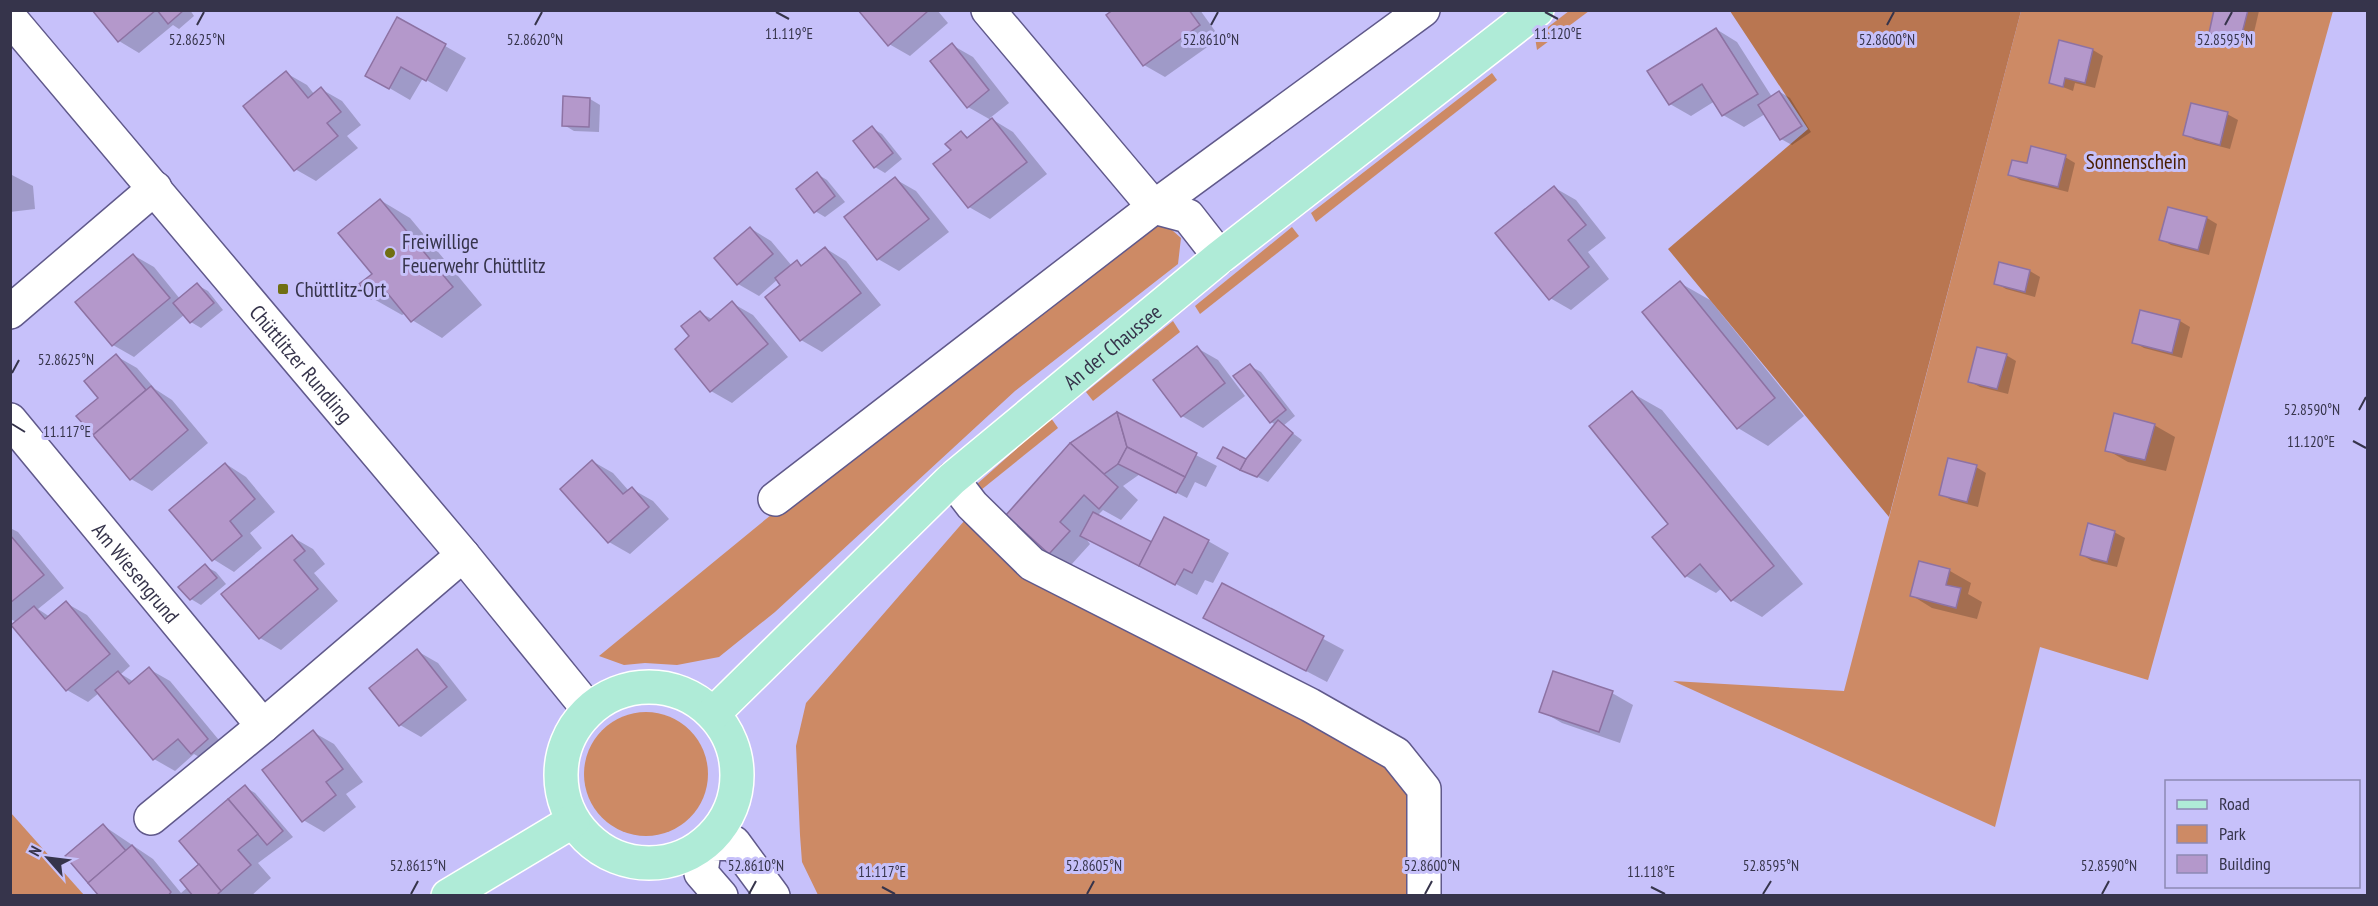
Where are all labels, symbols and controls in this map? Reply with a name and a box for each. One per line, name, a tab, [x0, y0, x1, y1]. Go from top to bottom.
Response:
text: 11.119°E	[765, 24, 813, 43]
text: 11.120°E	[1534, 24, 1582, 43]
text: 52.8625°N	[169, 30, 225, 49]
text: 52.8620°N	[507, 30, 563, 49]
text: 52.8610°N	[1183, 30, 1239, 49]
text: 52.8600°N	[1859, 30, 1915, 49]
text: 52.8595°N	[2197, 30, 2253, 49]
park label: Sonnenschein	[2086, 148, 2186, 175]
place label: Freiwillige Feuerwehr Chüttlitz	[402, 228, 546, 279]
marker: Freiwillige Feuerwehr Chüttlitz	[383, 246, 397, 260]
place label: Chüttlitz-Ort	[295, 276, 387, 303]
marker: Chüttlitz-Ort	[276, 282, 290, 296]
street label: An der Chaussee	[1057, 298, 1167, 395]
street label: Chüttlitzer Rundling	[244, 299, 359, 428]
text: 52.8625°N	[38, 350, 94, 369]
text: 52.8590°N	[2284, 400, 2340, 419]
text: 11.117°E	[43, 422, 91, 441]
text: 11.120°E	[2287, 432, 2335, 451]
street label: Am Wiesengrund	[87, 517, 186, 628]
legend	[2165, 780, 2360, 888]
text: Road	[2219, 792, 2250, 815]
text: Park	[2219, 822, 2246, 845]
north arrow	[18, 828, 78, 888]
text: N	[24, 842, 46, 859]
text: Building	[2219, 852, 2271, 875]
text: 52.8615°N	[390, 856, 446, 875]
text: 52.8610°N	[728, 856, 784, 875]
text: 52.8605°N	[1066, 856, 1122, 875]
text: 52.8600°N	[1404, 856, 1460, 875]
text: 52.8595°N	[1743, 856, 1799, 875]
text: 52.8590°N	[2081, 856, 2137, 875]
text: 11.117°E	[858, 862, 906, 881]
text: 11.118°E	[1627, 862, 1675, 881]

